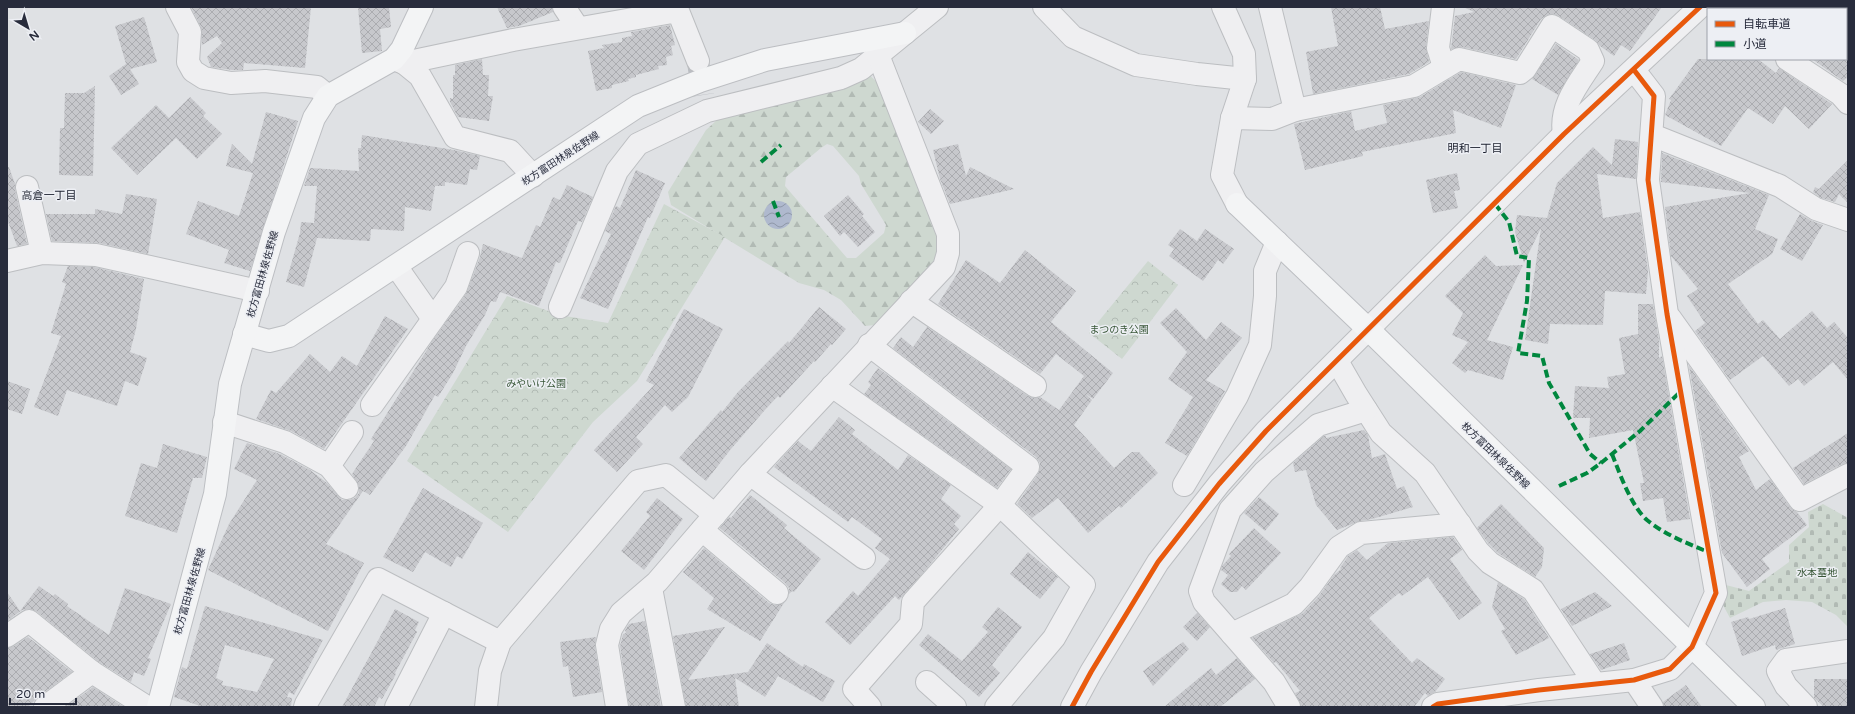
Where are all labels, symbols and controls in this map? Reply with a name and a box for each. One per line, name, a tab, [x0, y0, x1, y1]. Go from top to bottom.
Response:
north arrow	[8, 8, 48, 48]
legend	[1707, 8, 1847, 60]
text: 自転車道	[1743, 17, 1791, 31]
text: N	[26, 28, 41, 43]
text: 小道	[1743, 37, 1767, 51]
street label: 枚方富田林泉佐野線	[520, 129, 602, 188]
district label: 明和一丁目	[1448, 142, 1503, 155]
district label: 高倉一丁目	[22, 189, 77, 202]
street label: 枚方富田林泉佐野線	[245, 229, 281, 319]
park label: まつのき公園	[1089, 324, 1149, 336]
park label: みやいけ公園	[506, 378, 566, 390]
street label: 枚方富田林泉佐野線	[1459, 420, 1532, 491]
street label: 枚方富田林泉佐野線	[172, 546, 208, 636]
park label: 水本墓地	[1797, 567, 1838, 579]
scale bar	[10, 680, 76, 706]
text: 20 m	[16, 687, 45, 701]

